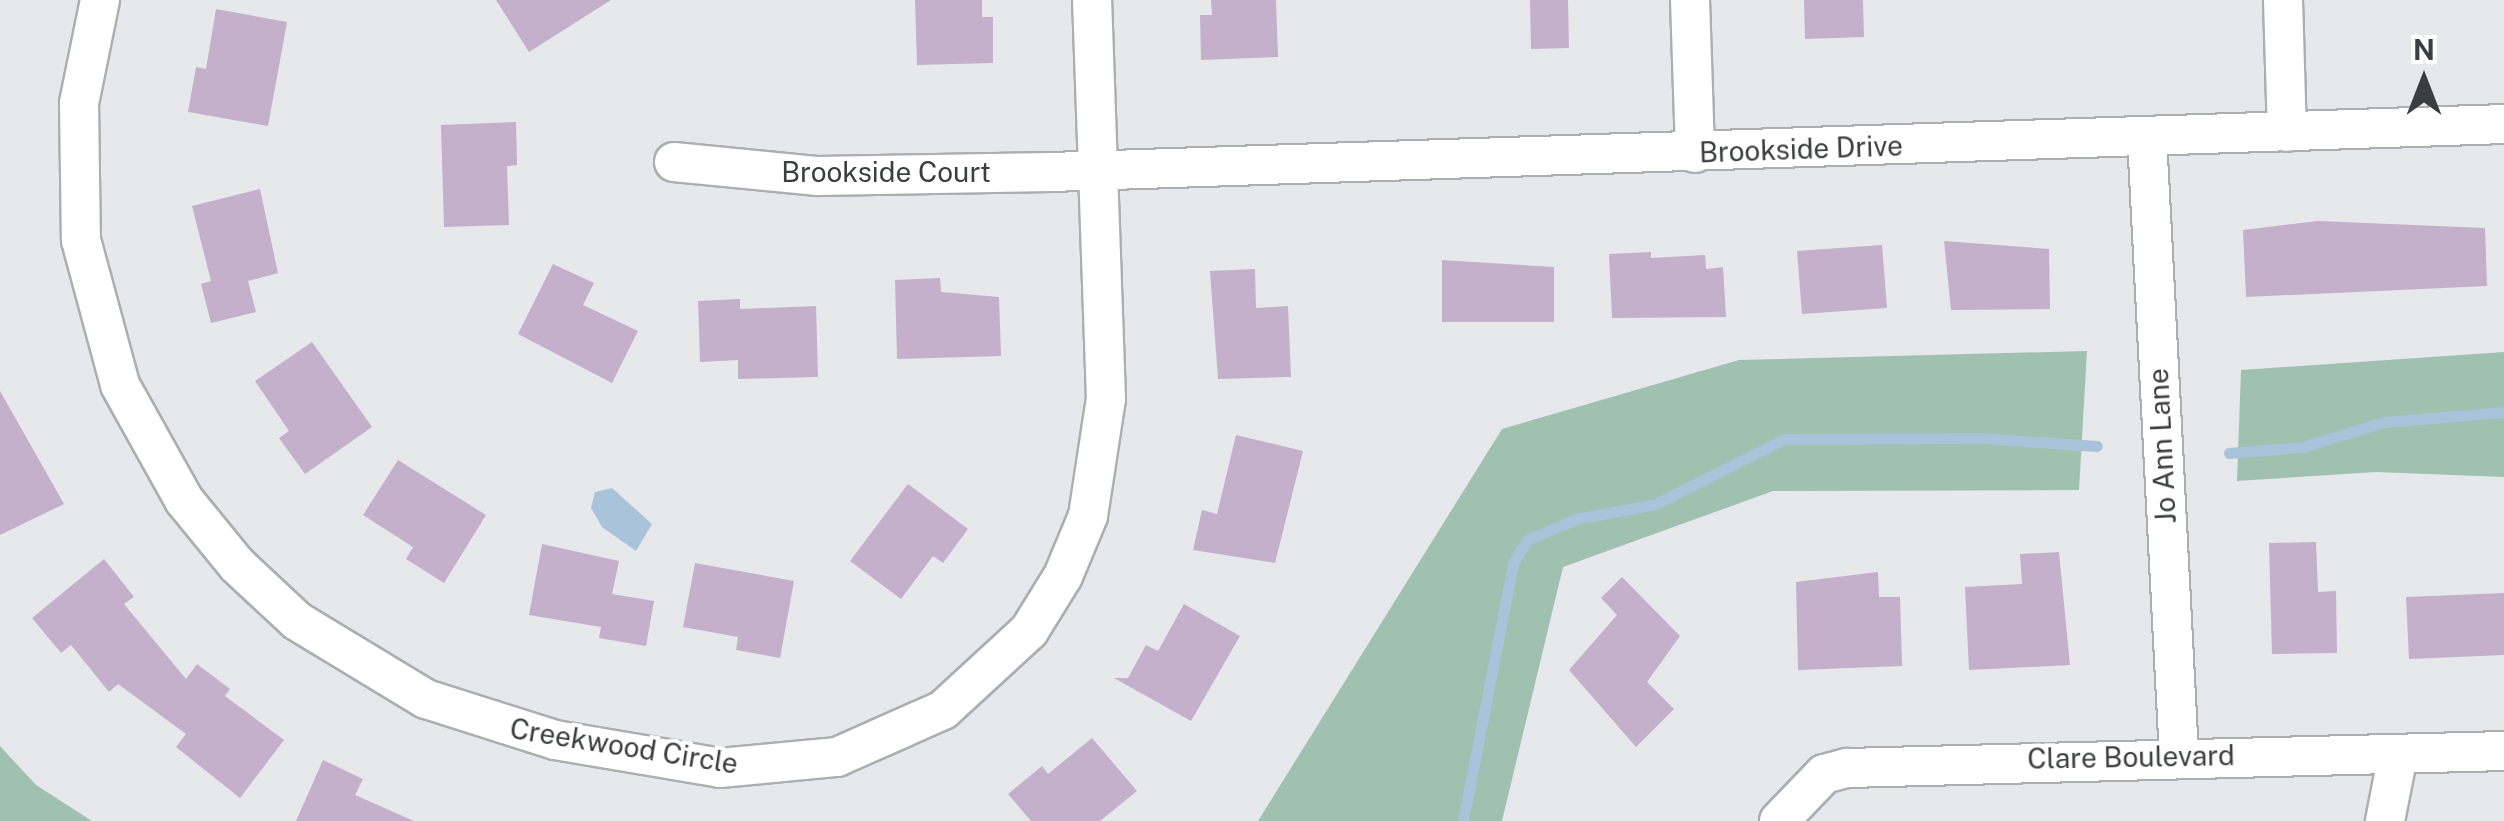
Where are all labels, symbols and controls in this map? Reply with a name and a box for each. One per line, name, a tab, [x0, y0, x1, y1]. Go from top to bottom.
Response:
north arrow	[2374, 30, 2474, 130]
text: N	[2413, 33, 2435, 66]
street label: Brookside Drive	[1698, 129, 1904, 169]
street label: Brookside Court	[781, 155, 991, 189]
street label: Jo Ann Lane	[2141, 367, 2183, 525]
street label: Creekwood Circle	[508, 711, 740, 781]
street label: Clare Boulevard	[2027, 738, 2235, 776]

